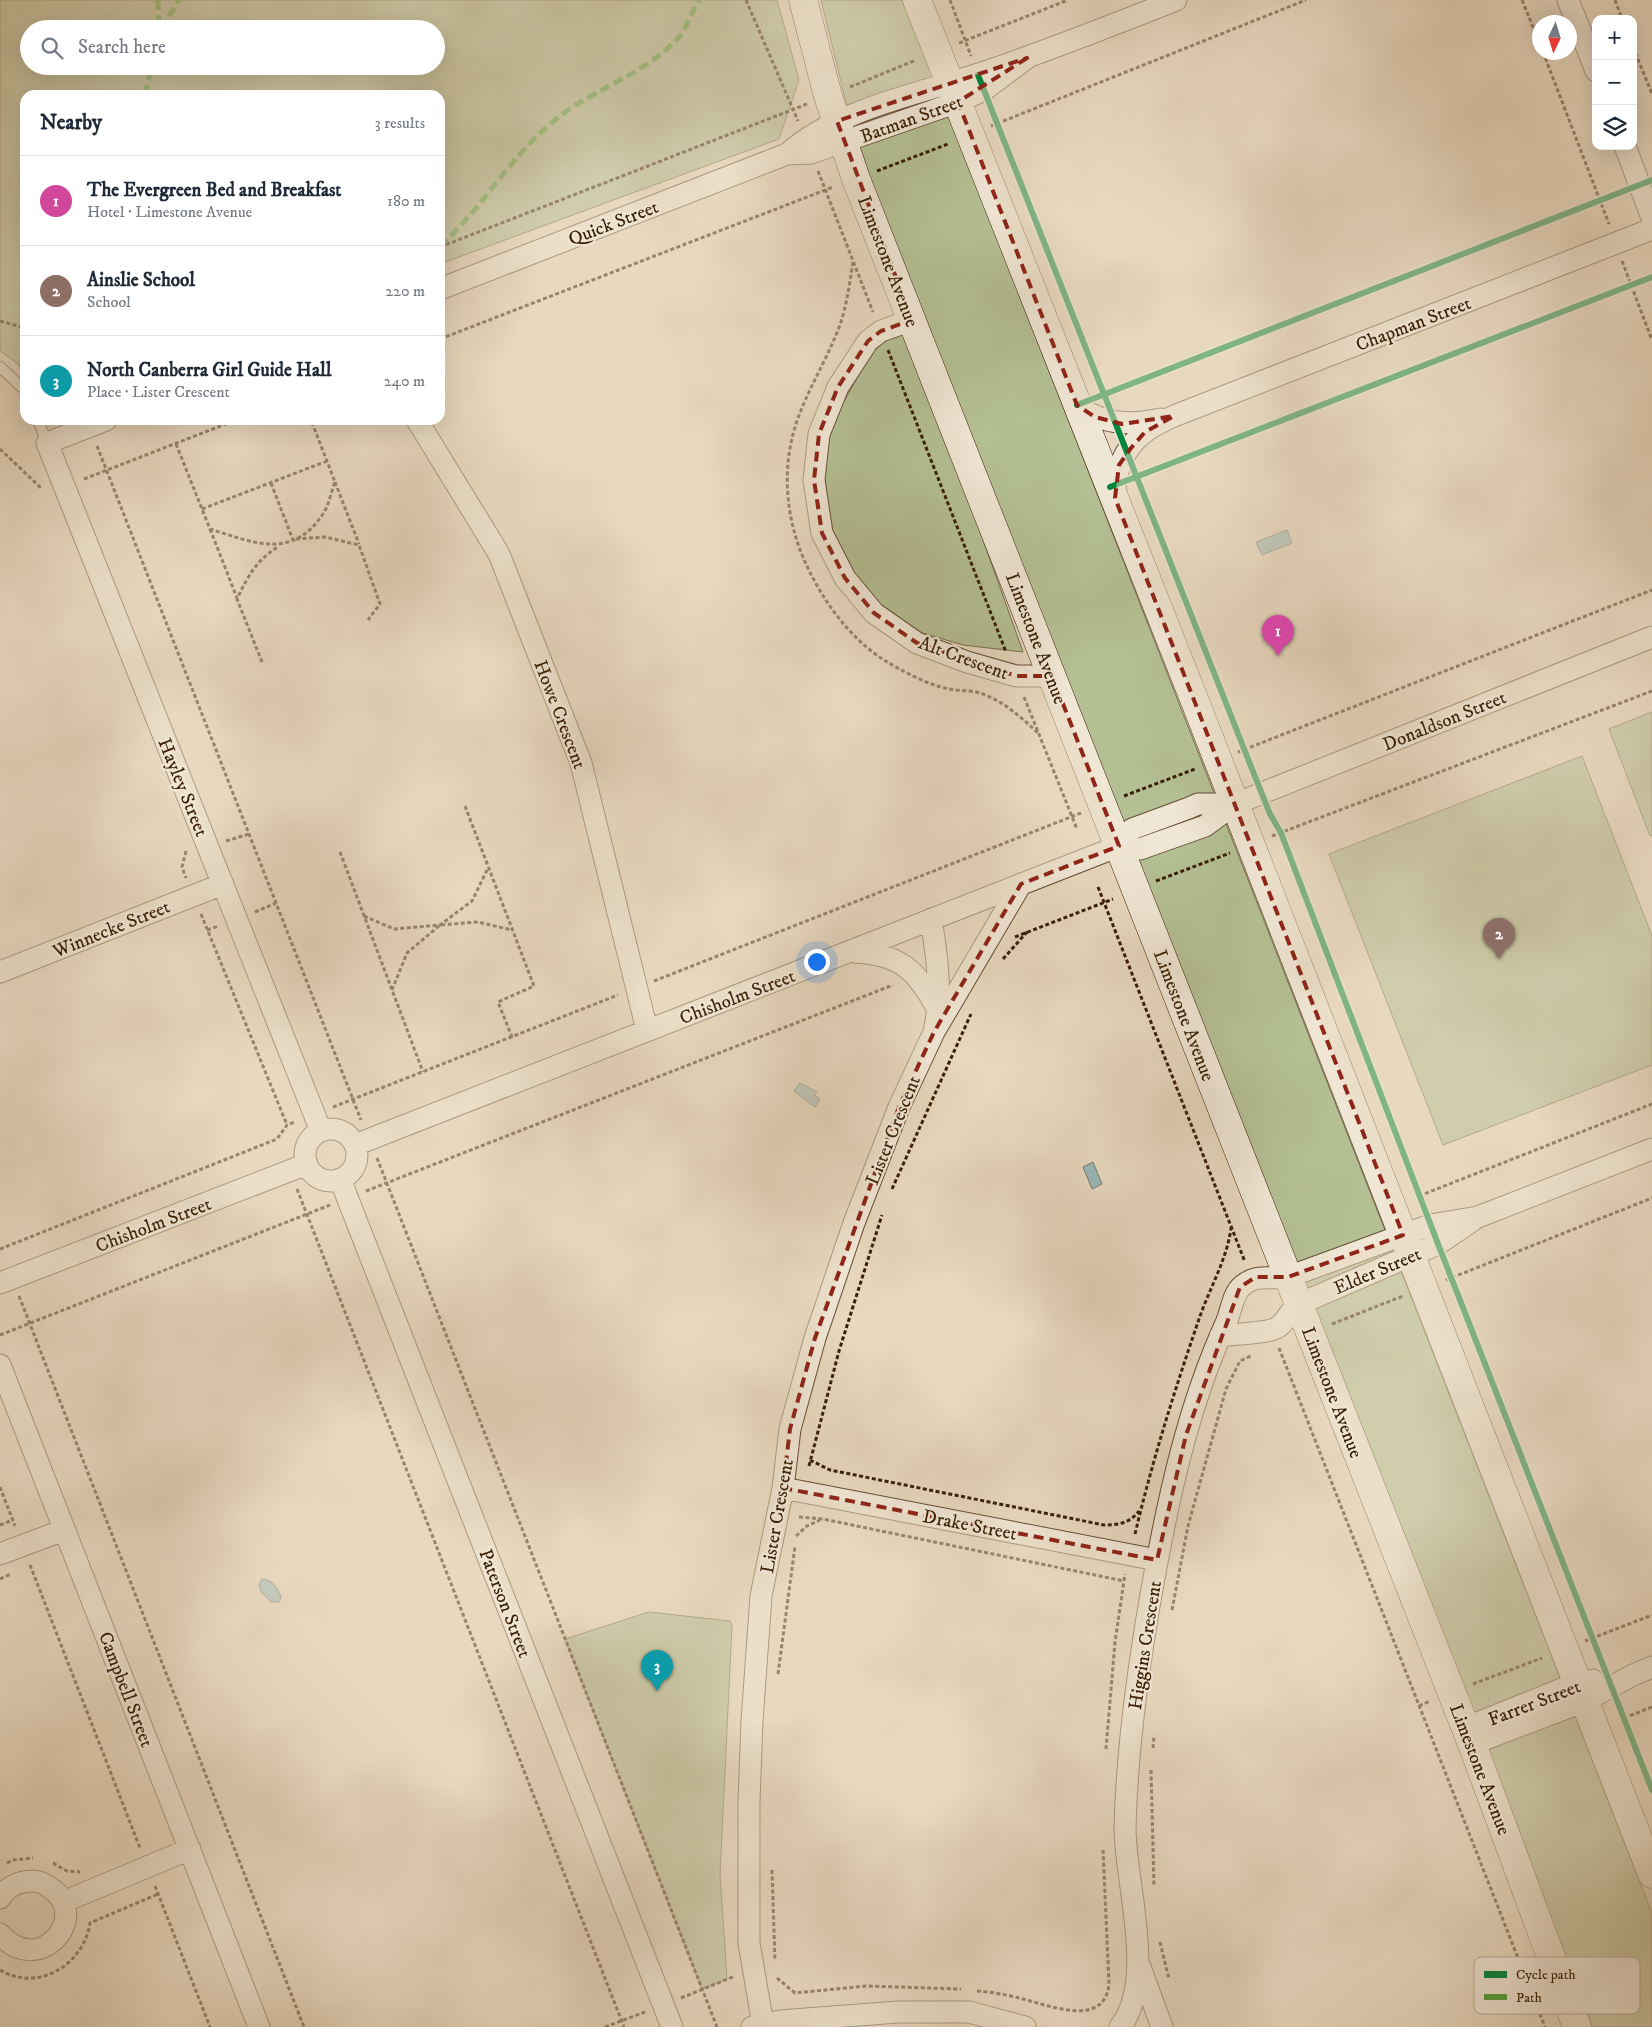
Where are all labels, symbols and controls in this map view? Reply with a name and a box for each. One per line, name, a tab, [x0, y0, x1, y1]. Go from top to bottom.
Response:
north arrow	[1532, 15, 1577, 60]
map controls	[1592, 15, 1637, 150]
button: +	[1592, 15, 1637, 60]
search box	[20, 20, 445, 75]
icon: search	[38, 34, 66, 62]
text: Search here	[78, 36, 166, 59]
button: −	[1592, 60, 1637, 105]
street label: Batman Street	[857, 90, 966, 149]
button: layers	[1592, 105, 1637, 150]
text: Nearby	[40, 110, 102, 136]
text: 3 results	[375, 113, 425, 133]
text: The Evergreen Bed and Breakfast	[87, 179, 341, 202]
text: 1	[53, 191, 59, 211]
text: 180 m	[387, 191, 425, 211]
street label: Limestone Avenue	[852, 193, 923, 331]
street label: Quick Street	[565, 196, 662, 251]
text: Hotel · Limestone Avenue	[87, 202, 252, 222]
text: Ainslie School	[87, 269, 195, 292]
text: 2	[52, 281, 60, 301]
text: 220 m	[385, 281, 425, 301]
text: School	[87, 292, 131, 312]
street label: Chapman Street	[1353, 292, 1474, 357]
text: North Canberra Girl Guide Hall	[87, 359, 331, 382]
text: 3	[53, 371, 59, 391]
text: 240 m	[384, 371, 425, 391]
text: Place · Lister Crescent	[87, 382, 230, 402]
street label: Limestone Avenue	[1000, 570, 1071, 708]
pin: 1	[1262, 615, 1294, 656]
street label: Alt Crescent	[916, 632, 1011, 685]
street label: Howe Crescent	[528, 657, 591, 772]
street label: Donaldson Street	[1379, 686, 1510, 757]
street label: Hayley Street	[152, 735, 213, 840]
street label: Winnecke Street	[49, 895, 173, 964]
pin: 2	[1483, 918, 1515, 959]
street label: Limestone Avenue	[1148, 947, 1219, 1085]
your location	[804, 949, 830, 975]
street label: Chisholm Street	[677, 965, 799, 1030]
street label: Lister Crescent	[861, 1073, 926, 1189]
street label: Chisholm Street	[93, 1193, 215, 1258]
street label: Elder Street	[1330, 1243, 1425, 1300]
street label: Limestone Avenue	[1296, 1324, 1367, 1462]
street label: Lister Crescent	[756, 1457, 799, 1575]
street label: Drake Street	[921, 1505, 1019, 1546]
street label: Paterson Street	[473, 1546, 536, 1661]
street label: Higgins Crescent	[1124, 1579, 1167, 1711]
street label: Campbell Street	[93, 1629, 158, 1750]
pin: 3	[641, 1650, 673, 1691]
street label: Farrer Street	[1485, 1675, 1584, 1732]
street label: Limestone Avenue	[1444, 1701, 1515, 1839]
legend	[1474, 1957, 1640, 2014]
text: Cycle path	[1516, 1966, 1576, 1984]
text: Path	[1516, 1989, 1543, 2007]

